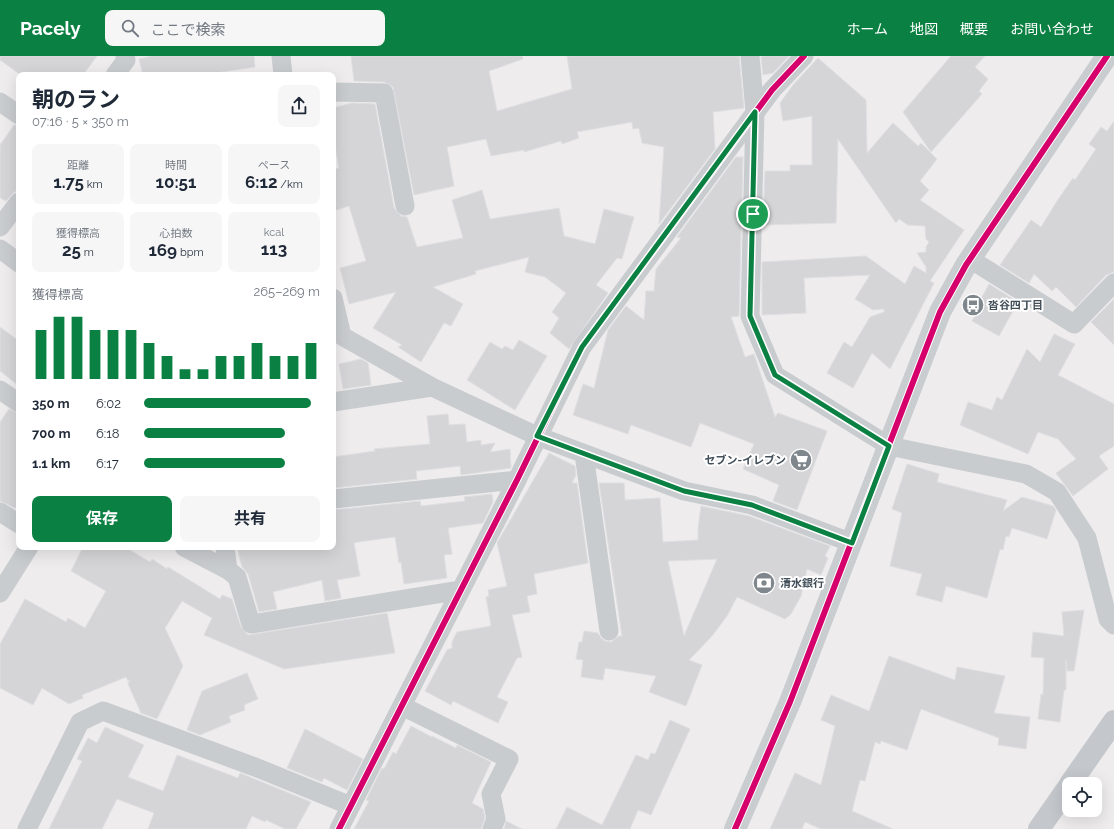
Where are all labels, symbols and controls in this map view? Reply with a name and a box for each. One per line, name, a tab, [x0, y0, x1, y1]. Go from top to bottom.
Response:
search box	[105, 10, 385, 46]
text: Pacely	[20, 17, 81, 39]
icon: search	[119, 17, 141, 39]
text: ここで検索	[151, 21, 226, 39]
text: ホーム	[846, 21, 888, 37]
text: 地図	[910, 21, 938, 37]
text: 概要	[960, 21, 988, 37]
text: お問い合わせ	[1010, 21, 1094, 37]
button: share	[278, 85, 320, 127]
text: 朝のラン	[32, 86, 120, 112]
text: 07:16 · 5 × 350 m	[32, 114, 129, 129]
text: 距離	[67, 159, 89, 172]
text: 時間	[165, 159, 187, 172]
text: ペース	[258, 159, 290, 172]
text: 1.75	[53, 172, 84, 192]
text: 10:51	[156, 172, 196, 192]
text: 6:12	[245, 172, 278, 192]
text: km	[84, 178, 103, 191]
text: /km	[278, 178, 303, 191]
pin	[736, 197, 770, 231]
icon: arrive	[742, 203, 764, 225]
text: kcal	[264, 226, 284, 239]
text: 獲得標高	[56, 227, 100, 240]
text: 心拍数	[160, 227, 193, 240]
text: 113	[261, 239, 287, 259]
text: 25	[62, 240, 81, 260]
text: 169	[148, 240, 177, 260]
text: m	[81, 246, 94, 259]
text: bpm	[177, 246, 204, 259]
text: 265–269 m	[253, 284, 320, 299]
text: 獲得標高	[32, 287, 84, 302]
bus stop icon: 沓谷四丁目	[960, 292, 986, 318]
place label: 沓谷四丁目	[988, 299, 1043, 312]
text: 350 m	[32, 396, 70, 411]
text: 6:02	[96, 396, 121, 411]
text: 700 m	[32, 426, 70, 441]
text: 6:18	[96, 426, 120, 441]
supermarket icon: セブン-イレブン	[788, 447, 814, 473]
place label: セブン-イレブン	[704, 454, 786, 467]
text: 1.1 km	[32, 456, 70, 471]
text: 6:17	[96, 456, 119, 471]
button: 保存	[32, 496, 172, 542]
button: 共有	[180, 496, 320, 542]
bank icon: 清水銀行	[751, 570, 777, 596]
place label: 清水銀行	[780, 577, 824, 590]
map controls	[1062, 777, 1102, 817]
button: locate	[1062, 777, 1102, 817]

